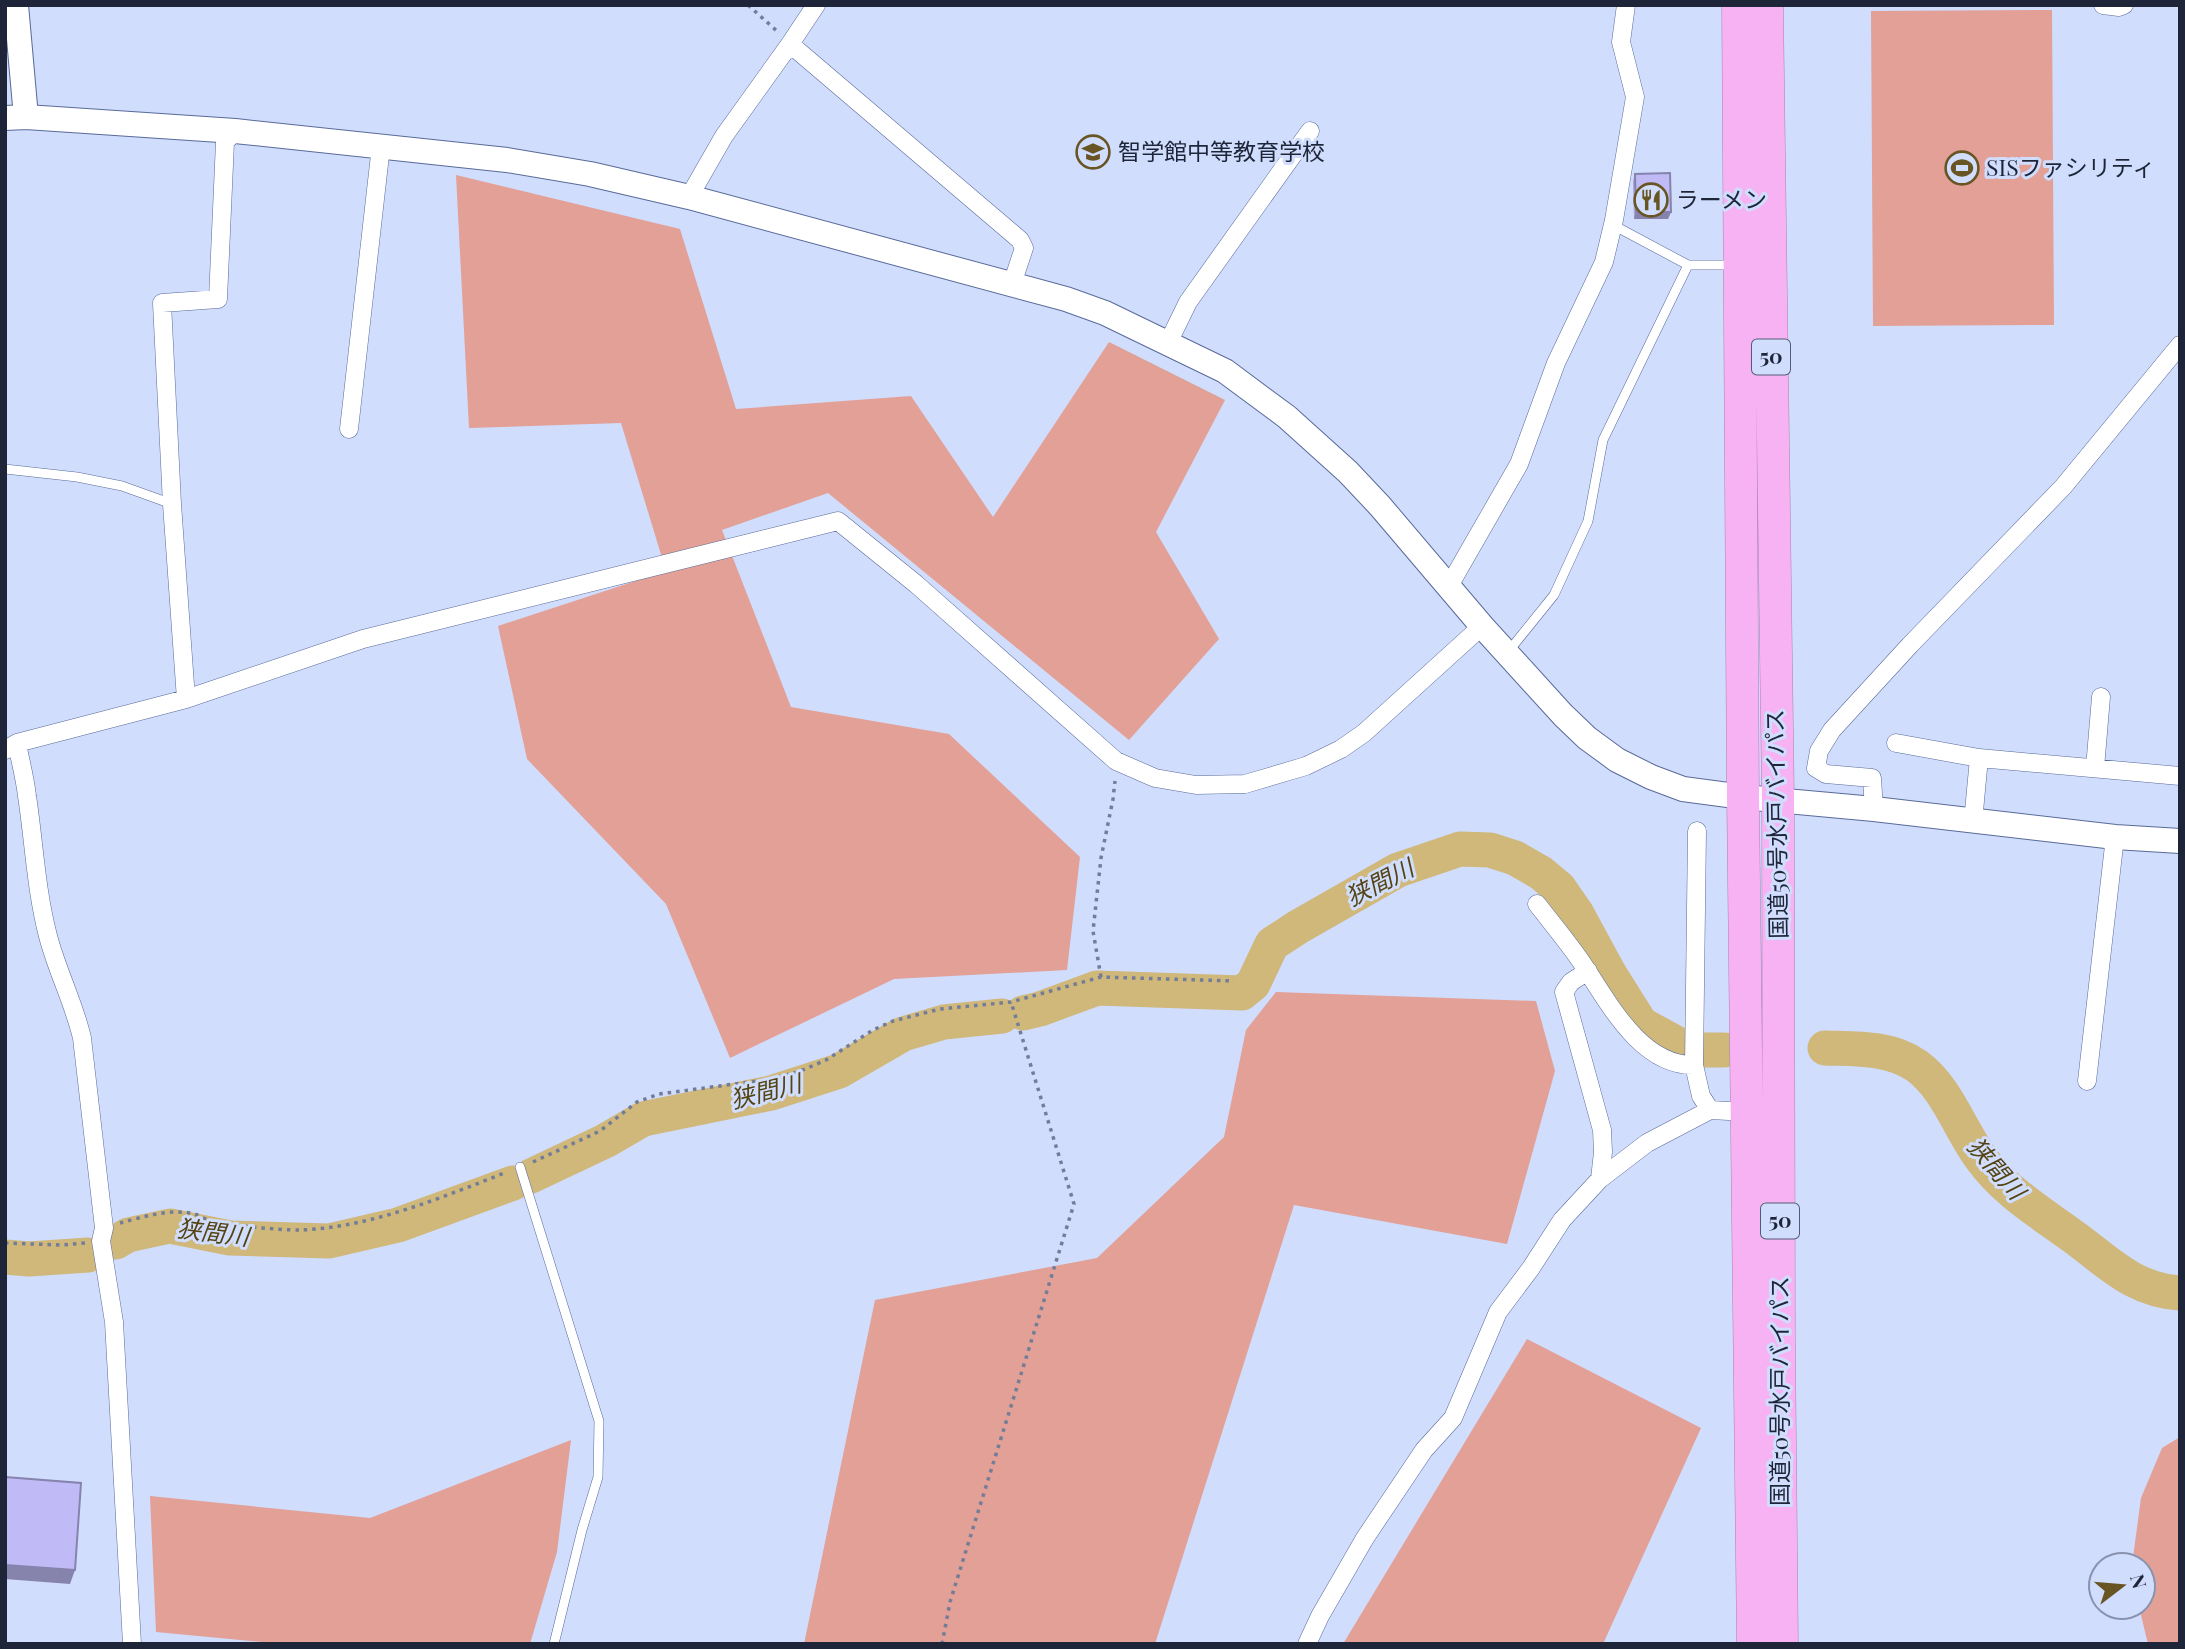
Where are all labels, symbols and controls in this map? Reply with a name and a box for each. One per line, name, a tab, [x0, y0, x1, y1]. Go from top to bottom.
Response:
school or university icon: 智学館中等教育学校	[1074, 133, 1112, 171]
place label: 智学館中等教育学校	[1118, 135, 1325, 166]
sports icon: SISファシリティ	[1943, 149, 1981, 187]
place label: SISファシリティ	[1986, 151, 2155, 182]
restaurant icon: ラーメン	[1632, 181, 1670, 219]
place label: ラーメン	[1676, 183, 1767, 214]
road number: 50	[1752, 340, 1790, 374]
street label: 国道50号水戸バイパス	[1758, 709, 1793, 939]
water label: 狭間川	[1340, 849, 1421, 912]
water label: 狭間川	[727, 1065, 807, 1114]
water label: 狭間川	[1962, 1130, 2035, 1208]
road number: 50	[1761, 1204, 1799, 1238]
water label: 狭間川	[176, 1211, 254, 1252]
street label: 国道50号水戸バイパス	[1763, 1276, 1794, 1506]
north arrow	[2087, 1551, 2157, 1621]
text: N	[2125, 1571, 2154, 1591]

